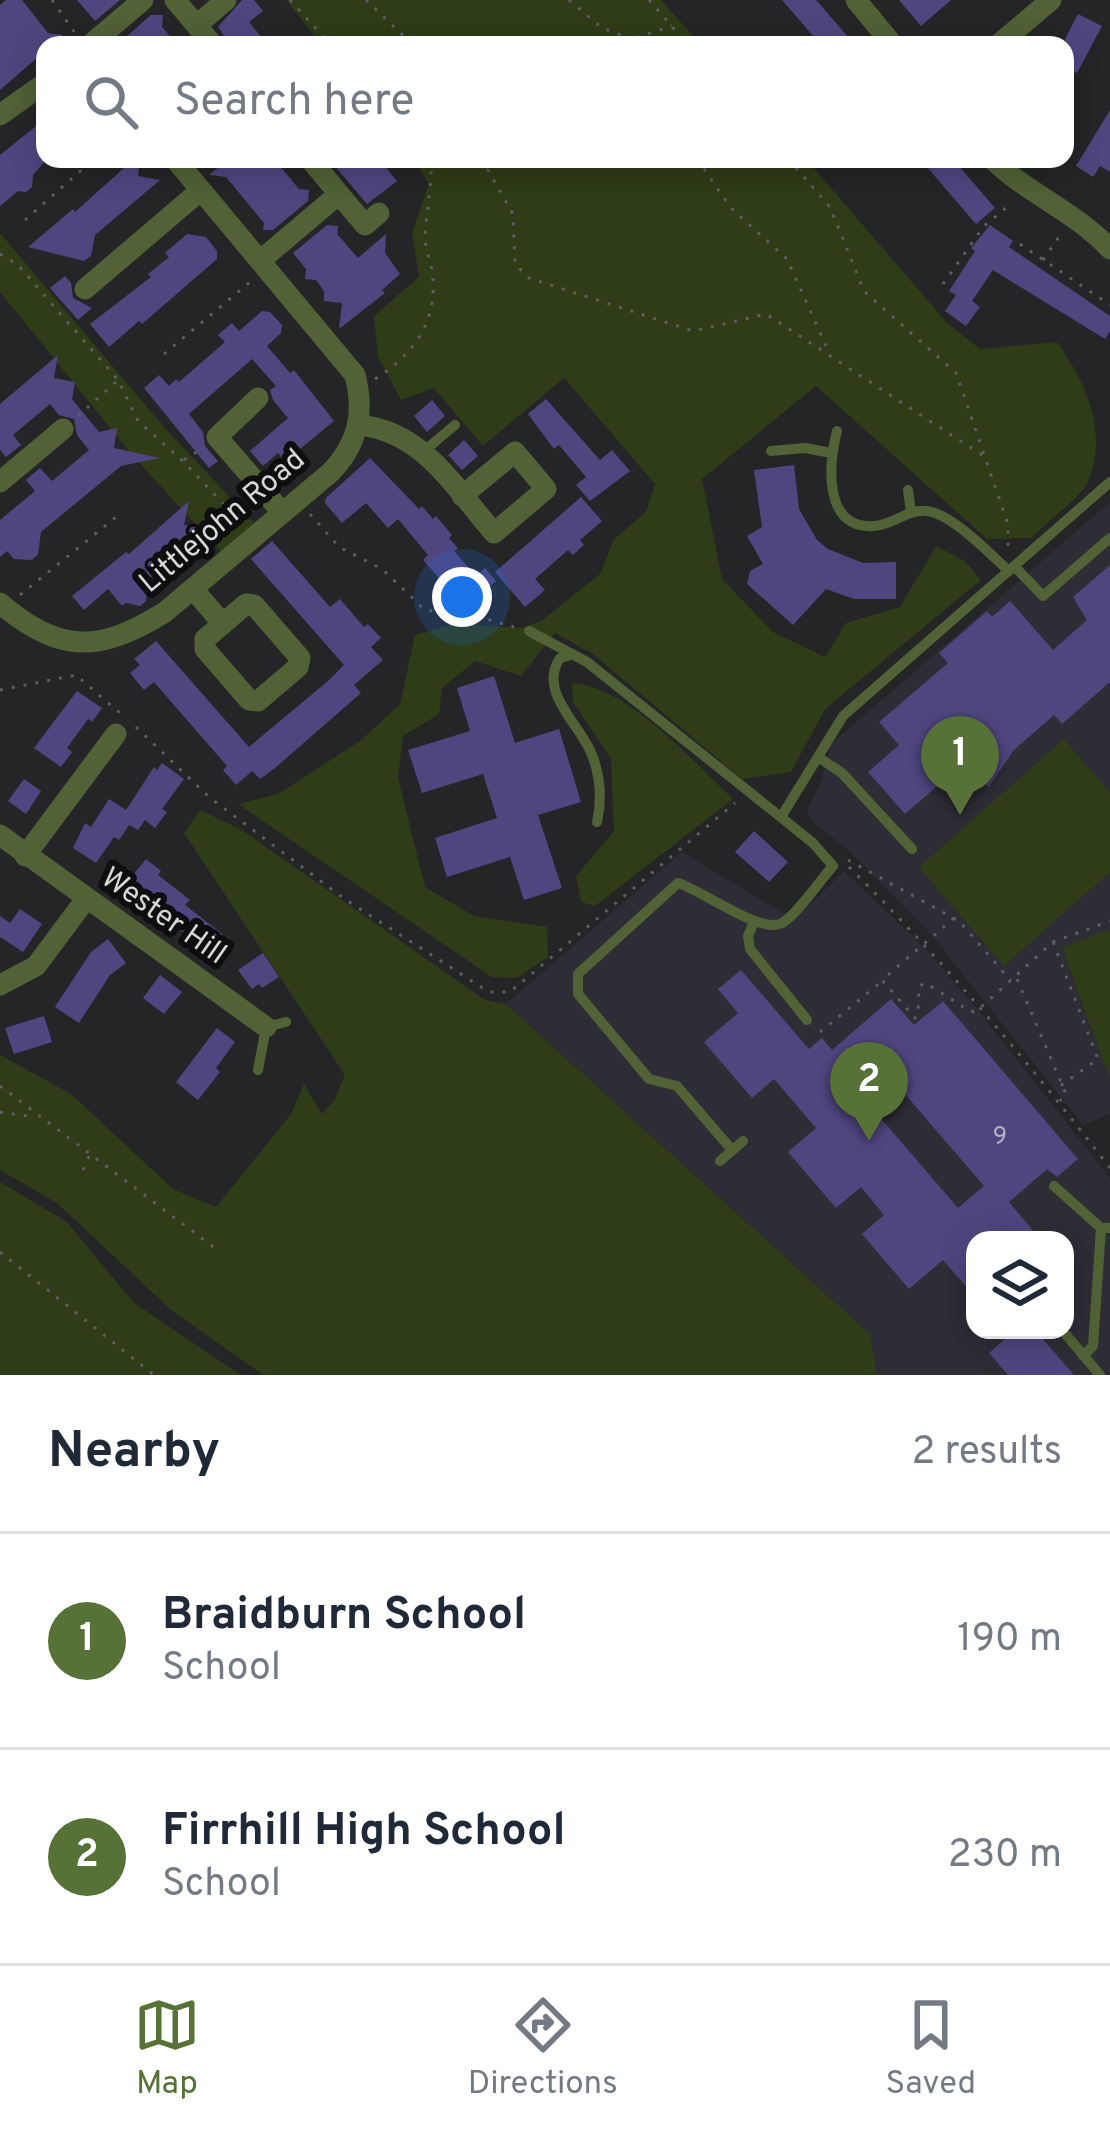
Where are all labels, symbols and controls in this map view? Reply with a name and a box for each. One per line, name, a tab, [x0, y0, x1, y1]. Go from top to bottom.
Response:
search box	[36, 36, 1074, 168]
icon: search	[78, 69, 144, 135]
text: Search here	[174, 74, 414, 131]
street label: Littlejohn Road	[133, 442, 313, 602]
your location	[432, 567, 492, 627]
pin: 1	[921, 716, 999, 815]
street label: Wester Hill	[93, 860, 233, 974]
pin: 2	[830, 1042, 908, 1141]
house number: 9	[993, 1122, 1007, 1152]
map controls	[966, 1231, 1074, 1339]
button: layers	[966, 1231, 1074, 1339]
text: Nearby	[48, 1421, 220, 1486]
text: 2 results	[911, 1429, 1062, 1478]
text: Braidburn School	[162, 1588, 526, 1645]
text: 1	[79, 1616, 95, 1665]
text: 190 m	[957, 1616, 1062, 1665]
text: School	[162, 1645, 281, 1694]
text: Firrhill High School	[162, 1804, 566, 1861]
text: 2	[75, 1832, 99, 1881]
text: 230 m	[948, 1832, 1062, 1881]
text: School	[162, 1861, 281, 1910]
tab: Map	[134, 1992, 200, 2106]
tab: Directions	[468, 1992, 618, 2106]
tab: Saved	[885, 1992, 976, 2106]

